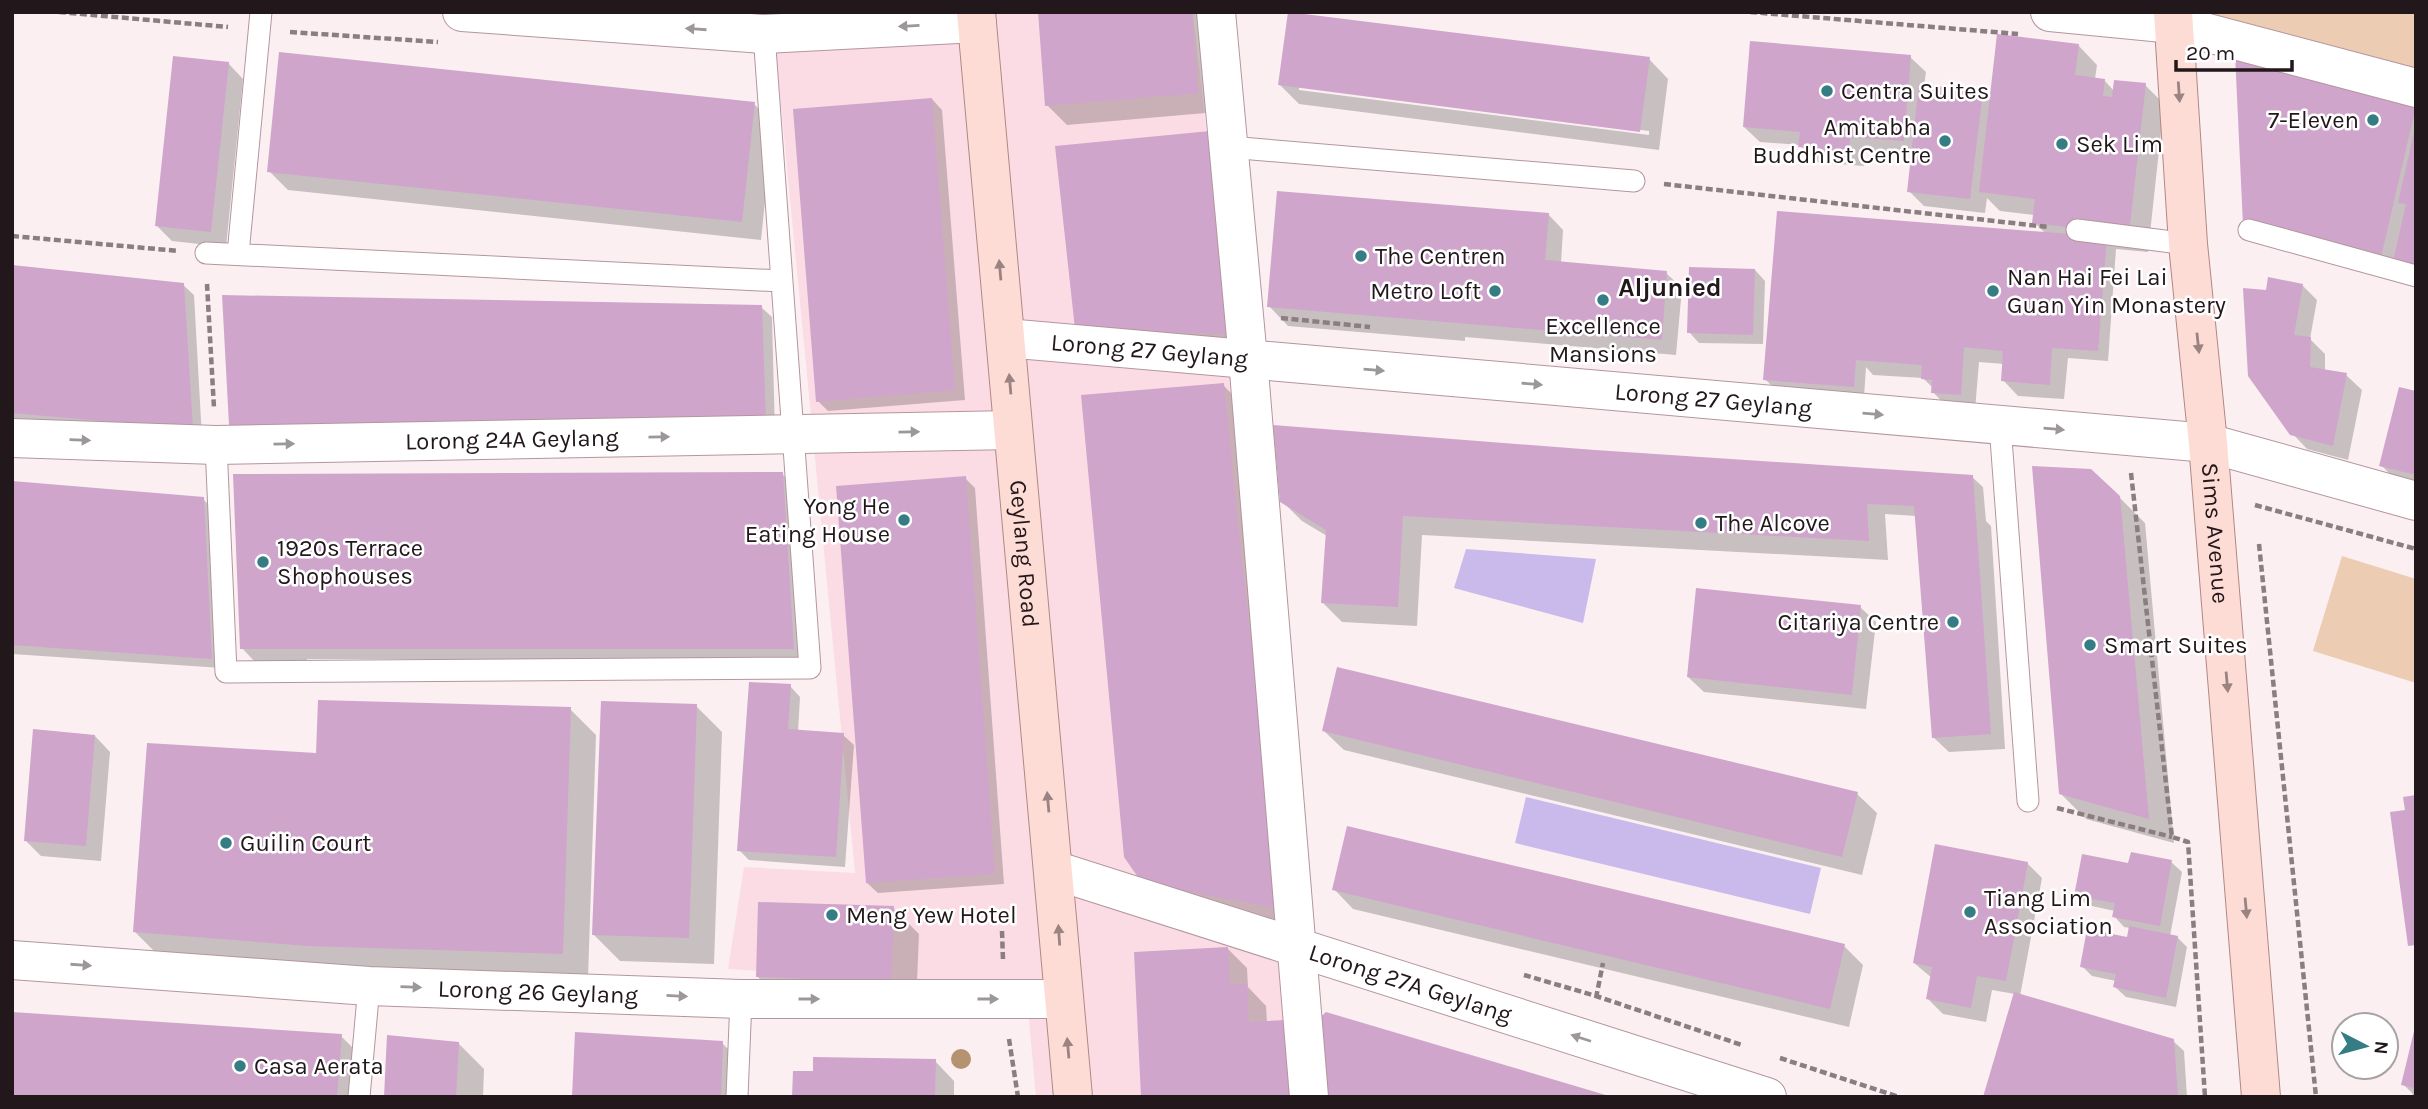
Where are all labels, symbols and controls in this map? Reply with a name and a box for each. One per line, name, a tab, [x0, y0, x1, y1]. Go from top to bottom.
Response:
one-way arrow	[898, 21, 920, 32]
one-way arrow	[685, 23, 707, 34]
scale bar	[2176, 28, 2292, 72]
text: 20 m	[2186, 41, 2235, 65]
place label: Centra Suites	[1841, 77, 1989, 105]
one-way arrow	[2174, 81, 2185, 103]
marker: Centra Suites	[1819, 83, 1835, 99]
place label: 7-Eleven	[2268, 106, 2359, 134]
marker: 7-Eleven	[2365, 112, 2381, 128]
place label: Amitabha Buddhist Centre	[1753, 113, 1931, 169]
place label: Sek Lim	[2076, 130, 2163, 158]
marker: Amitabha Buddhist Centre	[1937, 133, 1953, 149]
marker: Sek Lim	[2054, 136, 2070, 152]
place label: The Centren	[1375, 242, 1506, 270]
marker: The Centren	[1353, 248, 1369, 264]
one-way arrow	[994, 259, 1005, 281]
place label: Nan Hai Fei Lai Guan Yin Monastery	[2007, 263, 2226, 319]
district label: Aljunied	[1618, 272, 1722, 303]
place label: Metro Loft	[1370, 277, 1481, 305]
marker: Metro Loft	[1487, 283, 1503, 299]
marker: Nan Hai Fei Lai Guan Yin Monastery	[1985, 283, 2001, 299]
marker: Excellence Mansions	[1595, 292, 1611, 308]
place label: Excellence Mansions	[1545, 312, 1661, 368]
street label: Lorong 27 Geylang	[1050, 328, 1250, 373]
one-way arrow	[2193, 332, 2204, 354]
one-way arrow	[1364, 365, 1386, 376]
one-way arrow	[1004, 373, 1015, 395]
street label: Lorong 27 Geylang	[1614, 377, 1813, 422]
one-way arrow	[1521, 379, 1543, 390]
one-way arrow	[1863, 409, 1885, 420]
street label: Lorong 24A Geylang	[405, 423, 619, 455]
one-way arrow	[2043, 424, 2065, 435]
one-way arrow	[899, 426, 921, 438]
one-way arrow	[648, 431, 670, 443]
one-way arrow	[70, 435, 92, 446]
one-way arrow	[274, 438, 296, 450]
street label: Sims Avenue	[2196, 462, 2235, 605]
street label: Geylang Road	[1004, 479, 1045, 629]
place label: Yong He Eating House	[745, 492, 890, 548]
place label: The Alcove	[1715, 509, 1830, 537]
marker: Yong He Eating House	[896, 512, 912, 528]
marker: The Alcove	[1693, 515, 1709, 531]
place label: 1920s Terrace Shophouses	[277, 534, 423, 590]
marker: 1920s Terrace Shophouses	[255, 554, 271, 570]
place label: Citariya Centre	[1777, 608, 1939, 636]
marker: Citariya Centre	[1945, 614, 1961, 630]
place label: Smart Suites	[2104, 631, 2248, 659]
marker: Smart Suites	[2082, 637, 2098, 653]
one-way arrow	[2222, 671, 2233, 693]
one-way arrow	[1042, 791, 1053, 813]
place label: Guilin Court	[240, 829, 371, 857]
marker: Guilin Court	[218, 835, 234, 851]
place label: Tiang Lim Association	[1984, 884, 2113, 940]
one-way arrow	[2241, 898, 2252, 920]
place label: Meng Yew Hotel	[846, 901, 1017, 929]
marker: Tiang Lim Association	[1962, 904, 1978, 920]
marker: Meng Yew Hotel	[824, 907, 840, 923]
one-way arrow	[1053, 923, 1064, 945]
street label: Lorong 27A Geylang	[1305, 938, 1516, 1029]
one-way arrow	[70, 960, 92, 971]
street label: Lorong 26 Geylang	[437, 974, 639, 1009]
one-way arrow	[401, 981, 423, 993]
one-way arrow	[667, 991, 689, 1002]
one-way arrow	[798, 993, 820, 1005]
one-way arrow	[978, 993, 1000, 1005]
north arrow	[2330, 1011, 2400, 1081]
one-way arrow	[1571, 1032, 1592, 1043]
one-way arrow	[1063, 1036, 1074, 1058]
text: N	[2369, 1040, 2393, 1056]
place label: Casa Aerata	[254, 1052, 384, 1080]
marker: Casa Aerata	[232, 1058, 248, 1074]

